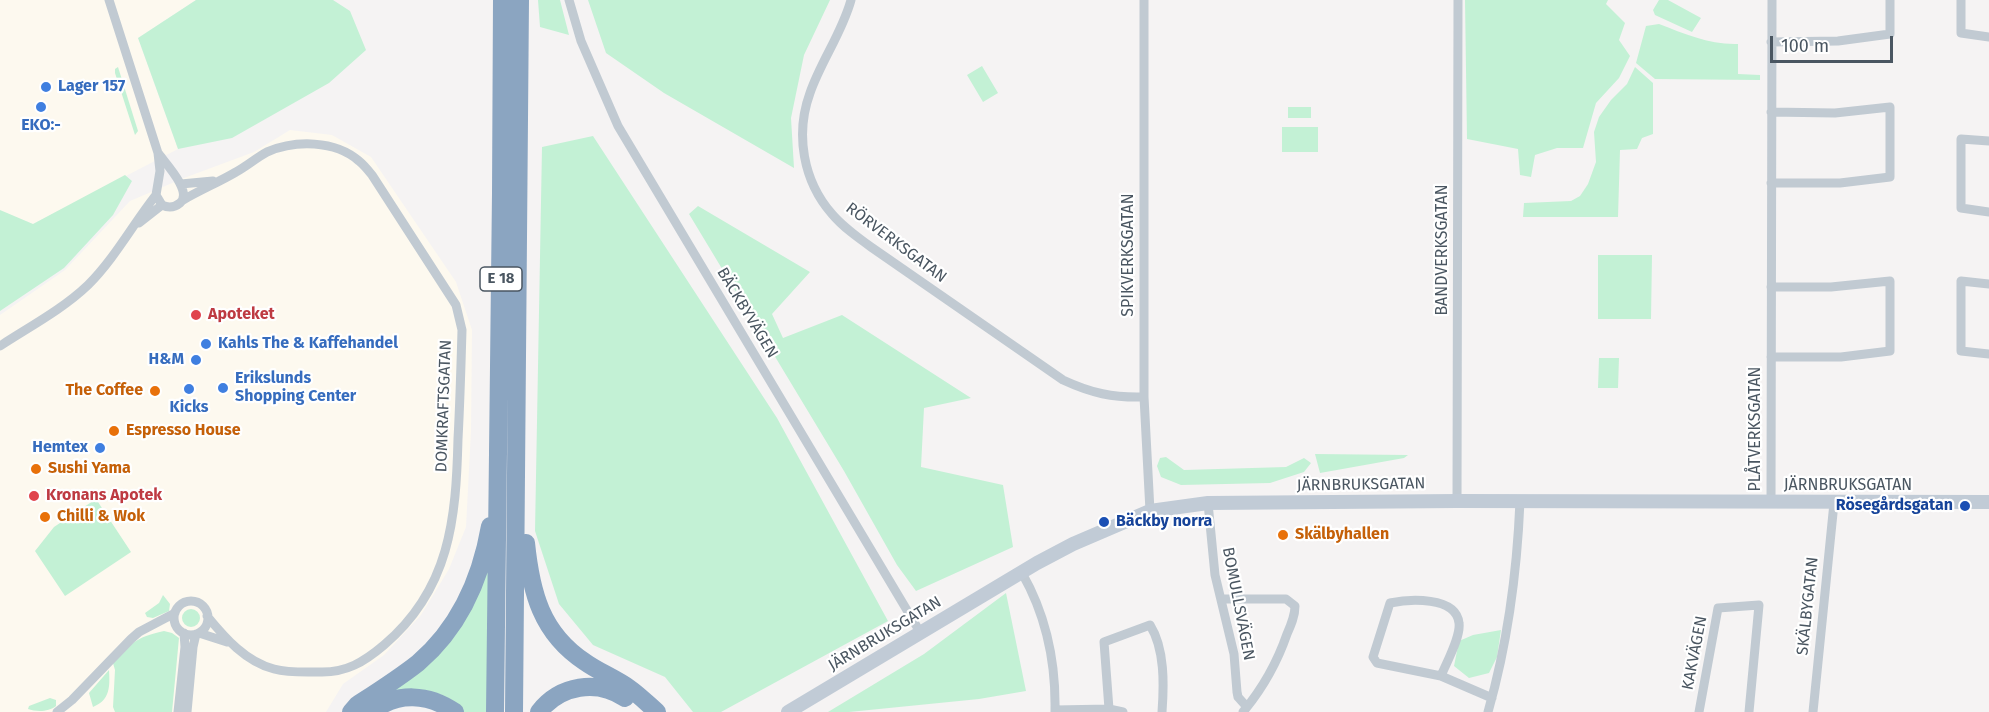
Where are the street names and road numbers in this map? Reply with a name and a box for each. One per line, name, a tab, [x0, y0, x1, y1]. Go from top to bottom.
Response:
street label: BANDVERKSGATAN	[1433, 184, 1453, 316]
street label: SPIKVERKSGATAN	[1119, 193, 1139, 317]
street label: RÖRVERKSGATAN	[842, 199, 950, 287]
street label: BÄCKBYVÄGEN	[712, 264, 782, 362]
road number: E 18	[480, 267, 522, 291]
street label: DOMKRAFTSGATAN	[432, 339, 456, 473]
street label: PLÅTVERKSGATAN	[1746, 366, 1766, 492]
street label: JÄRNBRUKSGATAN	[1297, 474, 1425, 496]
street label: JÄRNBRUKSGATAN	[1784, 476, 1912, 496]
street label: BOMULLSVÄGEN	[1218, 546, 1258, 662]
street label: SKÄLBYGATAN	[1793, 556, 1823, 656]
street label: JÄRNBRUKSGATAN	[825, 593, 945, 675]
street label: KAKVÄGEN	[1678, 614, 1712, 692]

